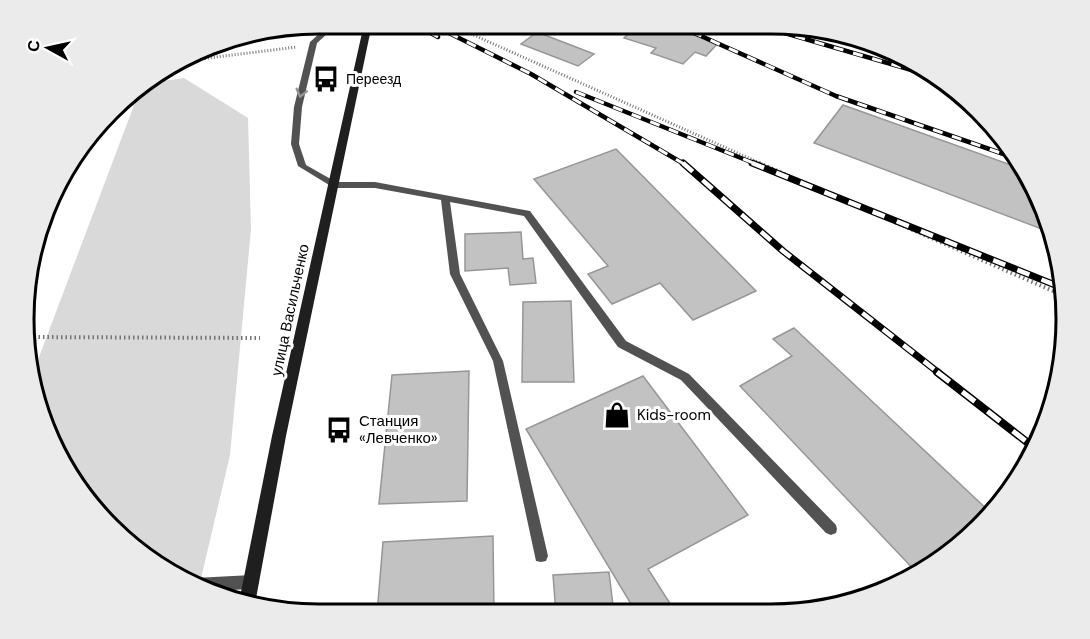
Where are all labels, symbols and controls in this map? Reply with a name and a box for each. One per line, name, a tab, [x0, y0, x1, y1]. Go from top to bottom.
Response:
north arrow	[18, 18, 78, 78]
text: С	[22, 38, 45, 53]
bus stop icon: Переезд	[311, 64, 341, 94]
place label: Переезд	[346, 70, 401, 88]
one-way arrow	[296, 88, 309, 98]
street label: улица Васильченко	[266, 242, 314, 378]
shop icon: Kids-room	[602, 400, 632, 430]
place label: Kids-room	[637, 405, 711, 425]
place label: Станция «Левченко»	[359, 411, 438, 448]
bus stop icon: Станция «Левченко»	[324, 415, 354, 445]

